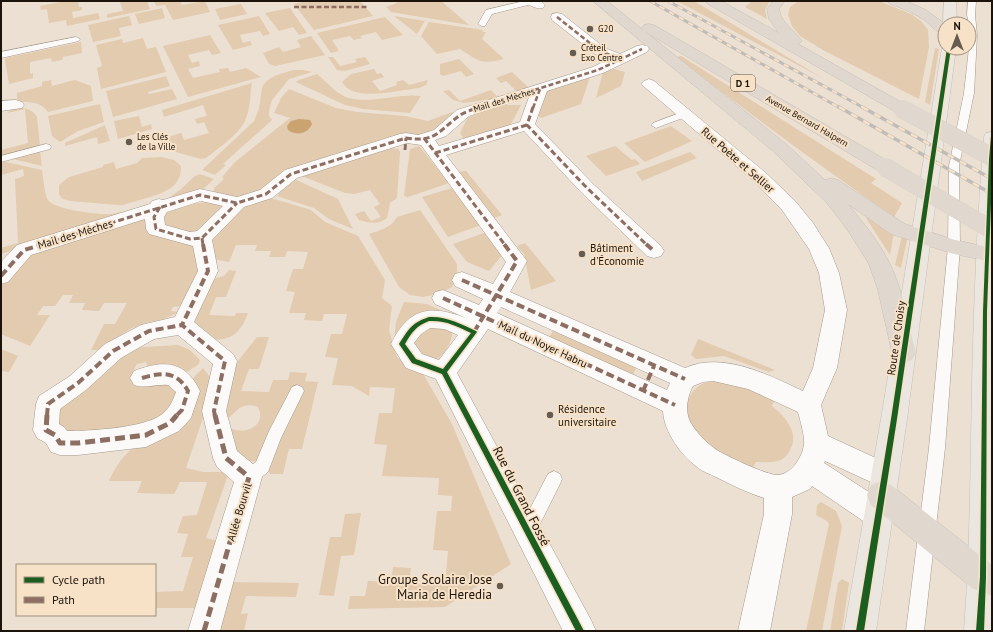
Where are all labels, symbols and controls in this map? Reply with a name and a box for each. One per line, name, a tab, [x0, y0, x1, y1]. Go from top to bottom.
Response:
north arrow	[937, 16, 977, 56]
text: N	[953, 19, 961, 33]
place label: G20	[598, 23, 613, 34]
marker: G20	[585, 24, 595, 34]
place label: Créteil Exo Centre	[581, 42, 623, 63]
marker: Créteil Exo Centre	[568, 48, 578, 58]
road number: D 1	[731, 75, 755, 91]
street label: Mail des Mèches	[472, 85, 536, 114]
street label: Avenue Bernard Halpern	[764, 92, 851, 149]
street label: Rue Poète et Sellier	[698, 124, 778, 196]
place label: Les Clés de la Ville	[137, 131, 176, 152]
marker: Les Clés de la Ville	[124, 137, 134, 147]
street label: Mail des Mèches	[36, 216, 115, 252]
place label: Bâtiment d'Économie	[590, 241, 645, 268]
marker: Bâtiment d'Économie	[577, 249, 587, 259]
street label: Route de Choisy	[884, 299, 908, 376]
street label: Mail du Noyer Habru	[496, 317, 590, 371]
place label: Résidence universitaire	[558, 402, 617, 429]
marker: Résidence universitaire	[545, 410, 555, 420]
street label: Rue du Grand Fossé	[489, 443, 554, 549]
street label: Allée Bourvil	[223, 480, 255, 543]
legend	[16, 564, 156, 616]
place label: Groupe Scolaire Jose Maria de Heredia	[378, 571, 492, 603]
text: Cycle path	[52, 572, 105, 587]
marker: Groupe Scolaire Jose Maria de Heredia	[495, 581, 505, 591]
text: Path	[52, 592, 75, 607]

